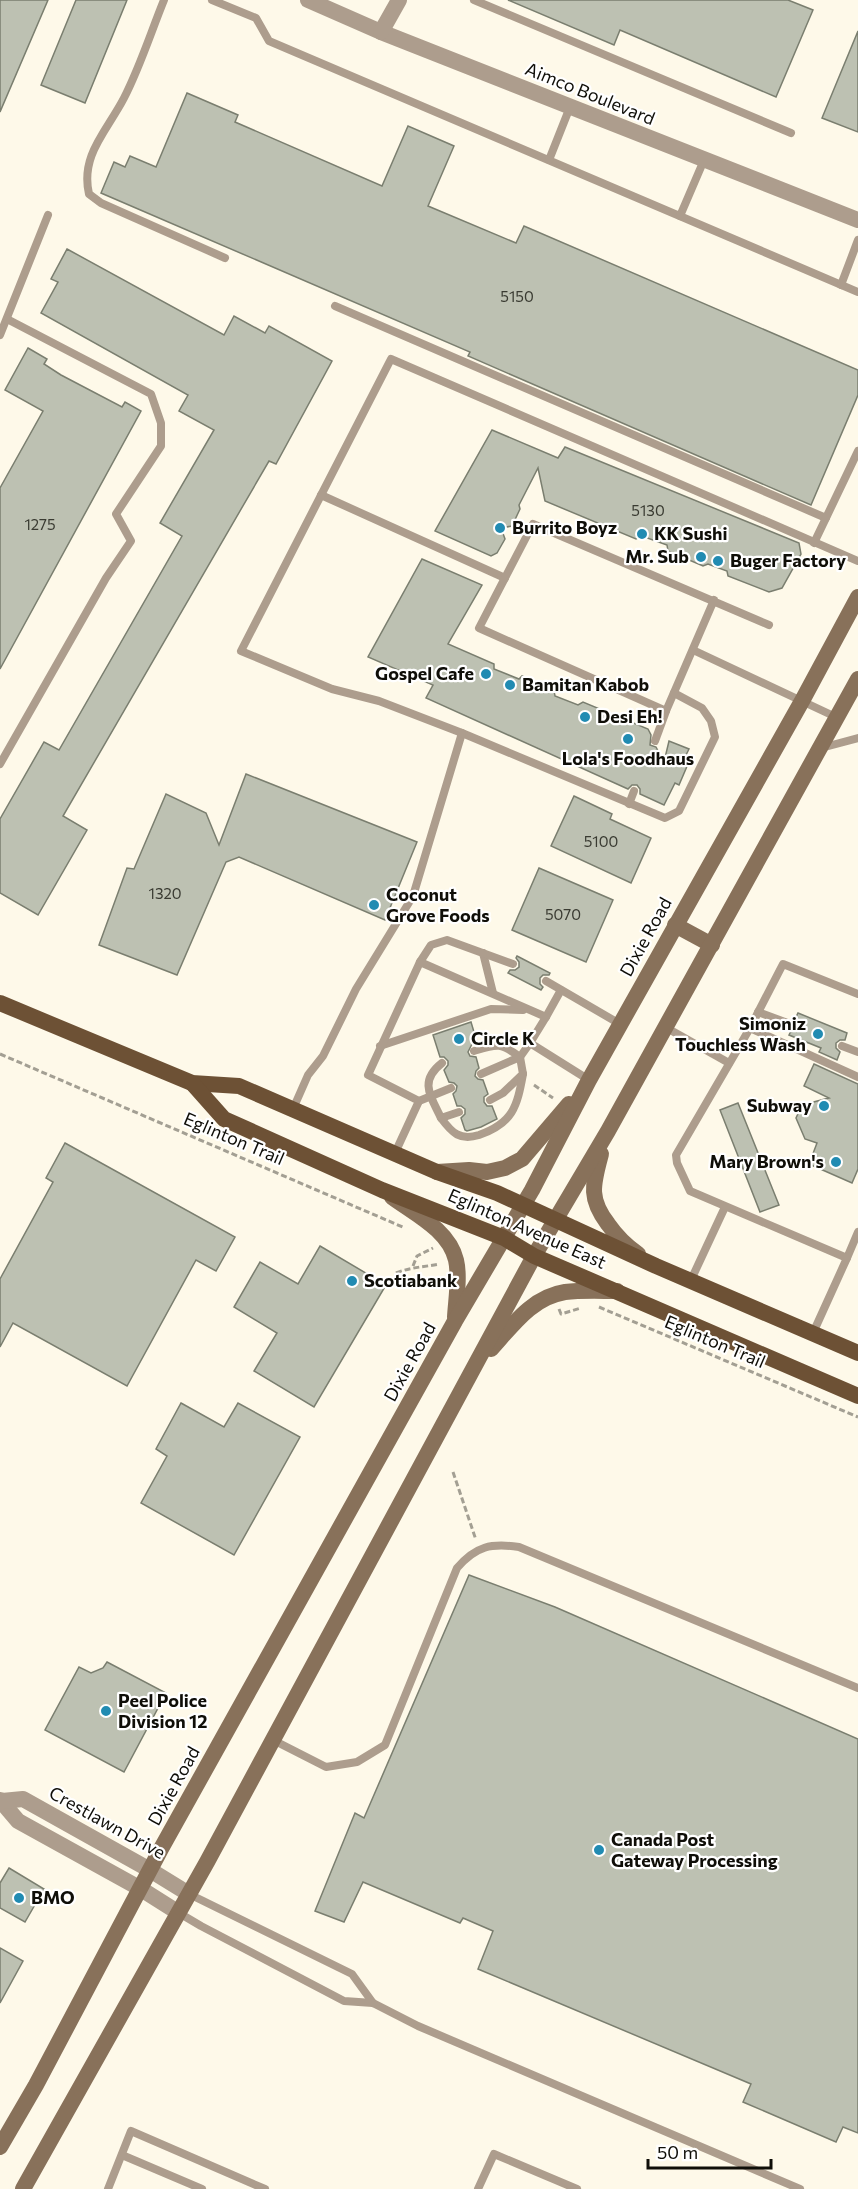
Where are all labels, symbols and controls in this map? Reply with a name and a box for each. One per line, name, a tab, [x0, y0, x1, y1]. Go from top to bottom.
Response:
street label: Aimco Boulevard	[522, 57, 658, 129]
house number: 5150	[500, 287, 534, 305]
house number: 5130	[631, 501, 665, 519]
house number: 1275	[24, 515, 56, 533]
place label: Burrito Boyz	[512, 516, 617, 538]
marker: Burrito Boyz	[493, 521, 507, 535]
place label: KK Sushi	[654, 522, 727, 544]
marker: KK Sushi	[635, 527, 649, 541]
place label: Mr. Sub	[625, 545, 689, 567]
place label: Buger Factory	[730, 549, 846, 571]
marker: Mr. Sub	[694, 550, 708, 564]
marker: Buger Factory	[711, 554, 725, 568]
place label: Gospel Cafe	[375, 662, 474, 684]
marker: Gospel Cafe	[479, 667, 493, 681]
place label: Bamitan Kabob	[522, 673, 650, 695]
marker: Bamitan Kabob	[503, 678, 517, 692]
place label: Desi Eh!	[597, 705, 663, 727]
marker: Desi Eh!	[578, 710, 592, 724]
marker: Lola's Foodhaus	[621, 732, 635, 746]
place label: Lola's Foodhaus	[562, 747, 694, 769]
house number: 5100	[584, 832, 618, 850]
place label: Coconut Grove Foods	[386, 883, 490, 926]
house number: 1320	[149, 884, 182, 902]
street label: Dixie Road	[614, 893, 676, 980]
marker: Coconut Grove Foods	[367, 898, 381, 912]
house number: 5070	[545, 905, 581, 923]
place label: Simoniz Touchless Wash	[675, 1012, 806, 1055]
place label: Circle K	[471, 1027, 535, 1049]
marker: Simoniz Touchless Wash	[811, 1027, 825, 1041]
marker: Circle K	[452, 1032, 466, 1046]
place label: Subway	[747, 1094, 812, 1116]
marker: Subway	[817, 1099, 831, 1113]
street label: Eglinton Trail	[181, 1107, 288, 1169]
place label: Mary Brown's	[709, 1150, 824, 1172]
marker: Mary Brown's	[829, 1155, 843, 1169]
street label: Eglinton Avenue East	[445, 1183, 610, 1273]
place label: Scotiabank	[364, 1269, 458, 1291]
marker: Scotiabank	[345, 1274, 359, 1288]
street label: Eglinton Trail	[662, 1310, 769, 1372]
street label: Dixie Road	[378, 1318, 440, 1405]
place label: Peel Police Division 12	[118, 1689, 207, 1732]
marker: Peel Police Division 12	[99, 1704, 113, 1718]
street label: Dixie Road	[142, 1742, 204, 1829]
street label: Crestlawn Drive	[45, 1781, 170, 1863]
place label: Canada Post Gateway Processing	[611, 1828, 778, 1871]
marker: Canada Post Gateway Processing	[592, 1843, 606, 1857]
place label: BMO	[31, 1886, 75, 1908]
marker: BMO	[12, 1891, 26, 1905]
scale bar	[648, 2132, 771, 2170]
text: 50 m	[657, 2141, 698, 2163]

